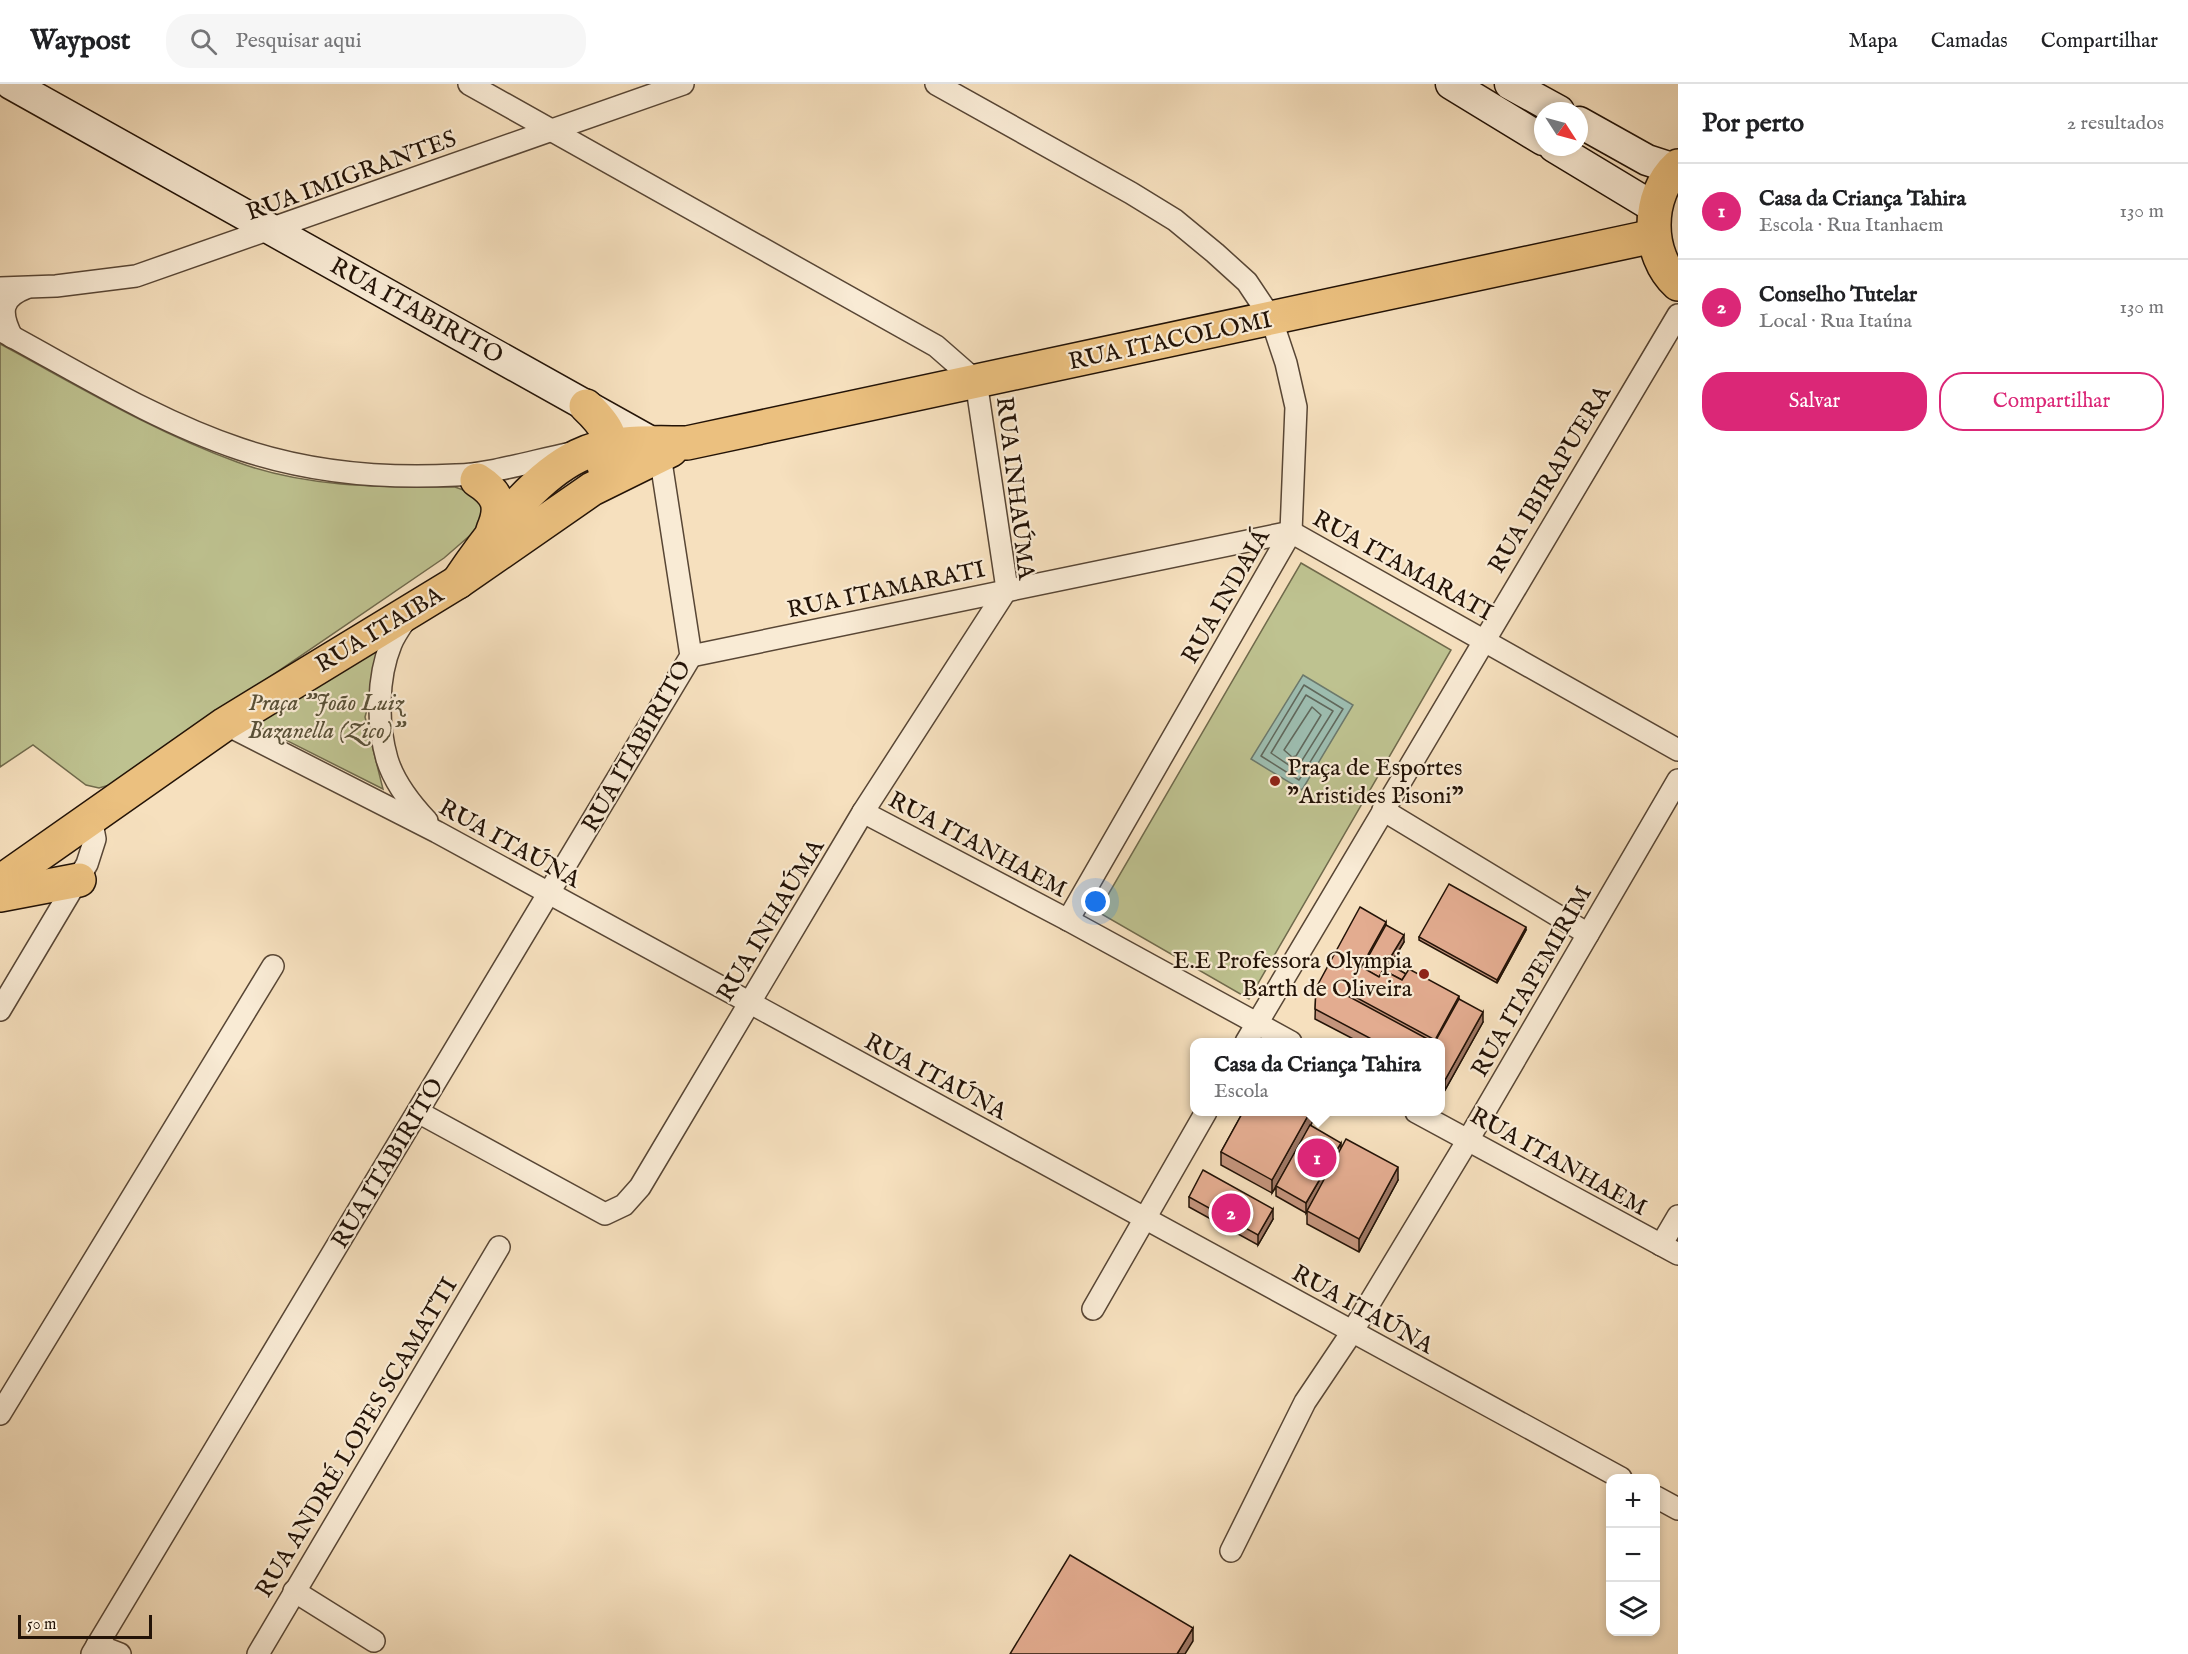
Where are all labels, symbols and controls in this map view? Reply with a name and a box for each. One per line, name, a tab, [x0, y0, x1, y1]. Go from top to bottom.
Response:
search box	[166, 14, 586, 68]
text: Waypost	[30, 24, 130, 59]
icon: search	[187, 25, 220, 58]
text: Pesquisar aqui	[235, 27, 362, 55]
text: Mapa	[1848, 28, 1898, 55]
text: Camadas	[1931, 28, 2008, 55]
text: Compartilhar	[2041, 28, 2158, 55]
north arrow	[1534, 102, 1588, 156]
text: Por perto	[1702, 107, 1804, 140]
text: 2 resultados	[2067, 111, 2164, 136]
street label: RUA IMIGRANTES	[242, 124, 461, 229]
text: Casa da Criança Tahira	[1759, 185, 1966, 213]
text: 1	[1718, 199, 1725, 224]
text: 130 m	[2119, 199, 2164, 224]
text: Escola · Rua Itanhaem	[1759, 213, 1943, 238]
street label: RUA ITABIRITO	[324, 251, 508, 372]
text: Conselho Tutelar	[1759, 281, 1917, 309]
text: 2	[1717, 295, 1726, 320]
text: 130 m	[2119, 295, 2164, 320]
street label: RUA ITACOLOMI	[1066, 305, 1275, 378]
text: Local · Rua Itaúna	[1759, 309, 1912, 334]
button: Salvar	[1702, 372, 1927, 431]
button: Compartilhar	[1939, 372, 2164, 431]
street label: RUA IBIRAPUERA	[1482, 379, 1619, 579]
street label: RUA INHAÚMA	[988, 395, 1041, 582]
street label: RUA ITAMARATI	[1307, 504, 1498, 629]
street label: RUA INDAIÁ	[1175, 523, 1278, 670]
street label: RUA ITAMARATI	[784, 554, 988, 627]
street label: RUA ITAIBA	[310, 580, 450, 681]
street label: RUA ITABIRITO	[576, 655, 699, 838]
park label: Praça "João Luiz Bazanella (Zico)"	[248, 688, 407, 747]
place label: Praça de Esportes "Aristides Pisoni"	[1287, 753, 1464, 812]
marker: Praça de Esportes "Aristides Pisoni"	[1268, 774, 1282, 788]
street label: RUA ITANHAEM	[882, 785, 1072, 906]
street label: RUA ITAÚNA	[433, 793, 586, 896]
street label: RUA INHAÚMA	[711, 833, 832, 1008]
street label: RUA ITAPEMIRIM	[1465, 881, 1600, 1083]
your location	[1081, 887, 1110, 916]
place label: E.E Professora Olympia Barth de Oliveira	[1173, 946, 1413, 1005]
marker: E.E Professora Olympia Barth de Oliveira	[1417, 967, 1431, 981]
street label: RUA ITAÚNA	[859, 1027, 1013, 1128]
popup	[1190, 1038, 1445, 1116]
text: Casa da Criança Tahira	[1214, 1051, 1421, 1079]
street label: RUA ITABIRITO	[325, 1073, 451, 1255]
text: Escola	[1214, 1079, 1268, 1104]
street label: RUA ITANHAEM	[1464, 1101, 1652, 1224]
pin: 1	[1298, 1136, 1336, 1180]
pin: 2	[1212, 1190, 1250, 1236]
street label: RUA ITAÚNA	[1286, 1259, 1439, 1362]
street label: RUA ANDRÉ LOPES SCAMATTI	[249, 1272, 465, 1604]
map controls	[1606, 1474, 1660, 1636]
button: +	[1606, 1474, 1660, 1528]
button: −	[1606, 1528, 1660, 1582]
button: layers	[1606, 1582, 1660, 1636]
scale bar	[18, 1612, 152, 1640]
text: 50 m	[27, 1615, 56, 1635]

